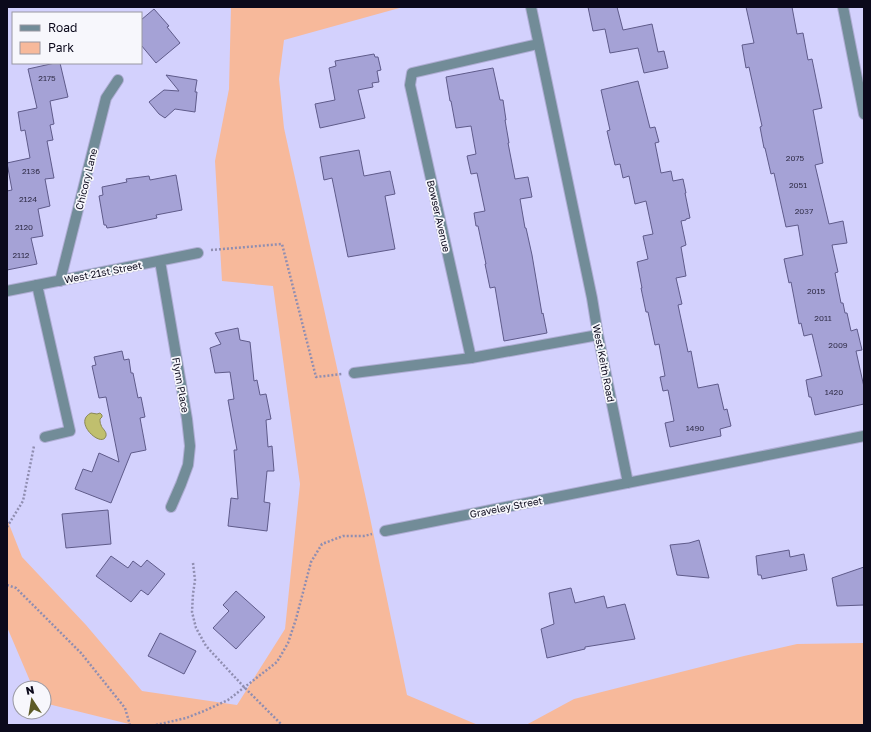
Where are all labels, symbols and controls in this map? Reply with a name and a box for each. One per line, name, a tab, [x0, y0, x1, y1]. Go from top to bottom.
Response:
legend	[12, 12, 142, 64]
text: Road	[48, 20, 77, 35]
text: Park	[48, 40, 74, 55]
house number: 2175	[38, 73, 56, 83]
street label: Chicory Lane	[73, 147, 99, 211]
house number: 2075	[786, 153, 805, 163]
house number: 2136	[22, 166, 40, 176]
street label: Bowser Avenue	[425, 179, 453, 253]
house number: 2051	[789, 180, 807, 190]
house number: 2124	[19, 194, 37, 204]
house number: 2037	[795, 206, 813, 216]
house number: 2120	[15, 222, 33, 232]
house number: 2112	[12, 250, 30, 260]
street label: West 21st Street	[63, 259, 143, 285]
house number: 2015	[807, 286, 825, 296]
house number: 2011	[814, 313, 832, 323]
street label: West Keith Road	[591, 323, 617, 403]
house number: 2009	[828, 340, 848, 350]
street label: Flynn Place	[170, 356, 192, 414]
house number: 1420	[825, 387, 843, 397]
house number: 1490	[686, 423, 704, 433]
street label: Graveley Street	[469, 494, 543, 520]
north arrow	[12, 680, 52, 720]
text: N	[24, 683, 35, 697]

